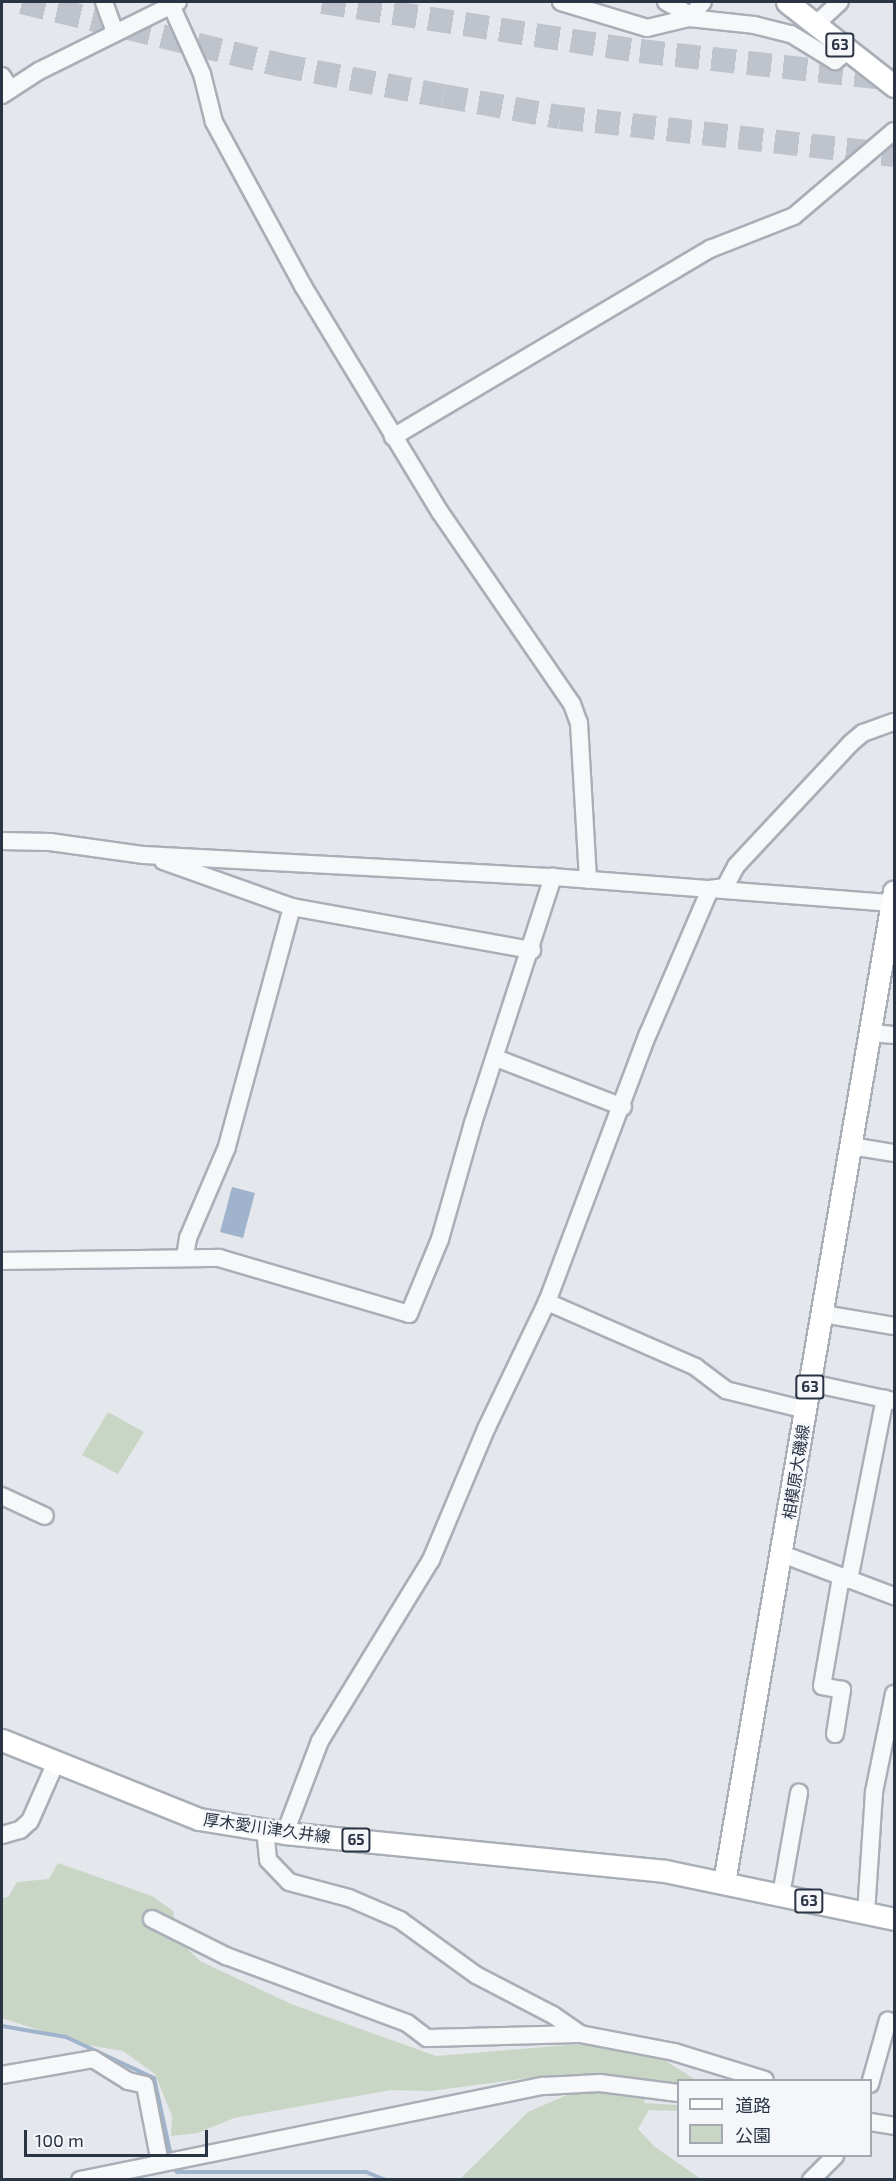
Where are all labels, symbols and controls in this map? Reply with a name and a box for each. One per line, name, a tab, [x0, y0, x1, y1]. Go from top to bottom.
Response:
road number: 63	[825, 33, 855, 57]
road number: 63	[795, 1375, 825, 1399]
street label: 相模原大磯線	[779, 1423, 813, 1521]
street label: 厚木愛川津久井線	[202, 1810, 332, 1846]
road number: 65	[341, 1828, 371, 1852]
road number: 63	[794, 1889, 824, 1913]
legend	[677, 2079, 872, 2157]
text: 道路	[735, 2094, 771, 2116]
scale bar	[27, 2118, 212, 2156]
text: 公園	[735, 2124, 771, 2146]
text: 100 m	[35, 2129, 84, 2151]

